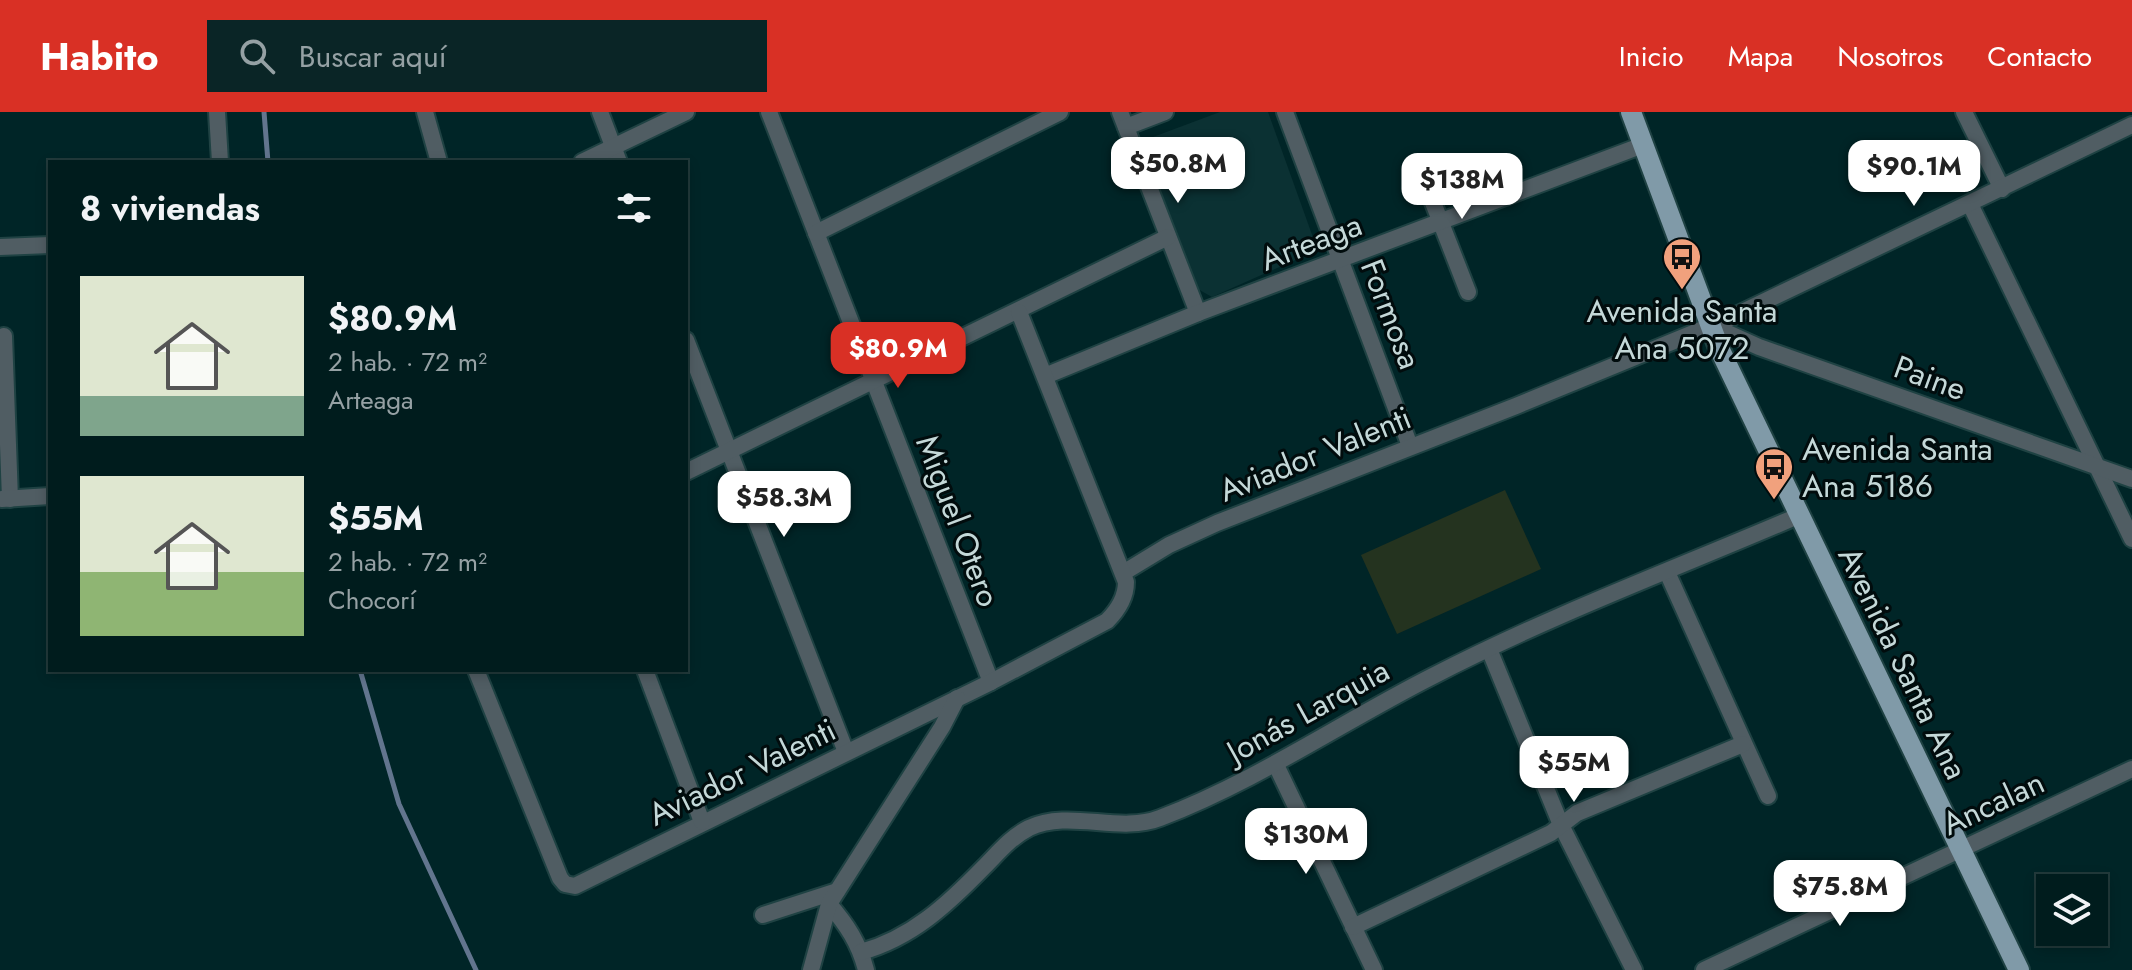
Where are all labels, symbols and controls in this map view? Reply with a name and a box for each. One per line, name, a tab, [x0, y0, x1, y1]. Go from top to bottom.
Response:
search box	[207, 20, 767, 92]
text: Habito	[40, 29, 159, 84]
icon: search	[235, 34, 279, 78]
text: Buscar aquí	[299, 35, 447, 78]
text: Inicio	[1619, 36, 1684, 77]
text: Mapa	[1728, 36, 1793, 77]
text: Nosotros	[1837, 36, 1943, 77]
text: Contacto	[1987, 36, 2092, 77]
pin: $50.8M	[1113, 137, 1243, 205]
pin: $90.1M	[1849, 140, 1979, 208]
text: $50.8M	[1129, 144, 1227, 182]
text: $90.1M	[1866, 147, 1962, 185]
pin: $138M	[1406, 153, 1518, 221]
text: $138M	[1419, 160, 1505, 198]
text: 8 viviendas	[80, 184, 260, 233]
icon: filters	[612, 186, 656, 230]
street label: Arteaga	[1254, 202, 1368, 282]
bus stop icon: Avenida Santa Ana 5072	[1661, 236, 1703, 291]
street label: Formosa	[1349, 252, 1433, 376]
place label: Avenida Santa Ana 5072	[1587, 288, 1777, 371]
text: $80.9M	[328, 294, 457, 343]
icon: home	[144, 308, 240, 404]
pin: $80.9M	[833, 322, 963, 390]
text: $80.9M	[849, 329, 947, 367]
text: 2 hab. · 72 m²	[328, 343, 487, 381]
street label: Paine	[1888, 344, 1972, 412]
text: Arteaga	[328, 381, 414, 419]
street label: Aviador Valenti	[1212, 395, 1418, 513]
place label: Avenida Santa Ana 5186	[1802, 426, 1993, 509]
street label: Miguel Otero	[904, 429, 1012, 613]
bus stop icon: Avenida Santa Ana 5186	[1753, 446, 1795, 501]
pin: $58.3M	[719, 471, 849, 539]
text: $58.3M	[736, 478, 832, 516]
text: $55M	[328, 494, 423, 543]
icon: home	[144, 508, 240, 604]
street label: Avenida Santa Ana	[1827, 539, 1979, 787]
text: 2 hab. · 72 m²	[328, 543, 487, 581]
text: Chocorí	[328, 581, 416, 619]
street label: Jonás Larquia	[1215, 647, 1397, 776]
street label: Aviador Valenti	[640, 707, 844, 837]
pin: $55M	[1527, 736, 1621, 804]
text: $55M	[1538, 743, 1610, 781]
street label: Ancalan	[1934, 759, 2052, 847]
pin: $130M	[1250, 808, 1362, 876]
text: $130M	[1263, 815, 1349, 853]
pin: $75.8M	[1775, 860, 1905, 928]
text: $75.8M	[1792, 867, 1888, 905]
map controls	[2036, 874, 2108, 946]
button: layers	[2036, 874, 2108, 946]

